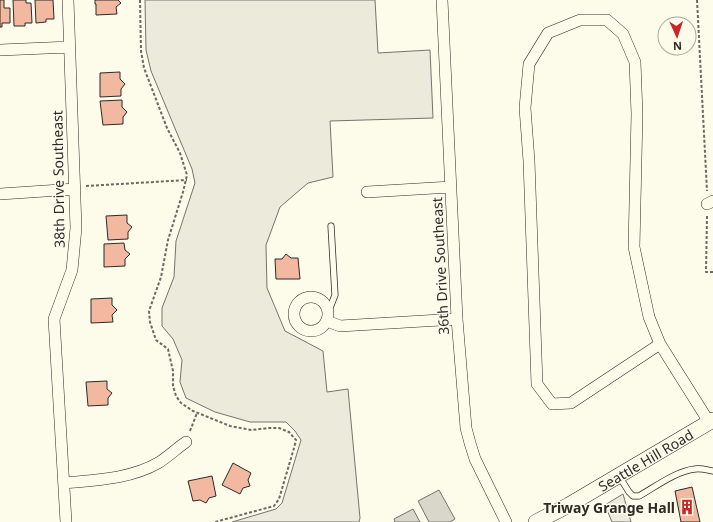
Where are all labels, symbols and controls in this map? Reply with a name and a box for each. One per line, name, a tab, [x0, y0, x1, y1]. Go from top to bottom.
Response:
north arrow	[657, 16, 697, 56]
text: N	[673, 39, 682, 54]
street label: 38th Drive Southeast	[47, 110, 69, 248]
street label: 36th Drive Southeast	[427, 197, 453, 335]
street label: Seattle Hill Road	[594, 424, 697, 495]
place label: Triway Grange Hall	[543, 498, 675, 517]
building icon: Triway Grange Hall	[678, 498, 696, 516]

